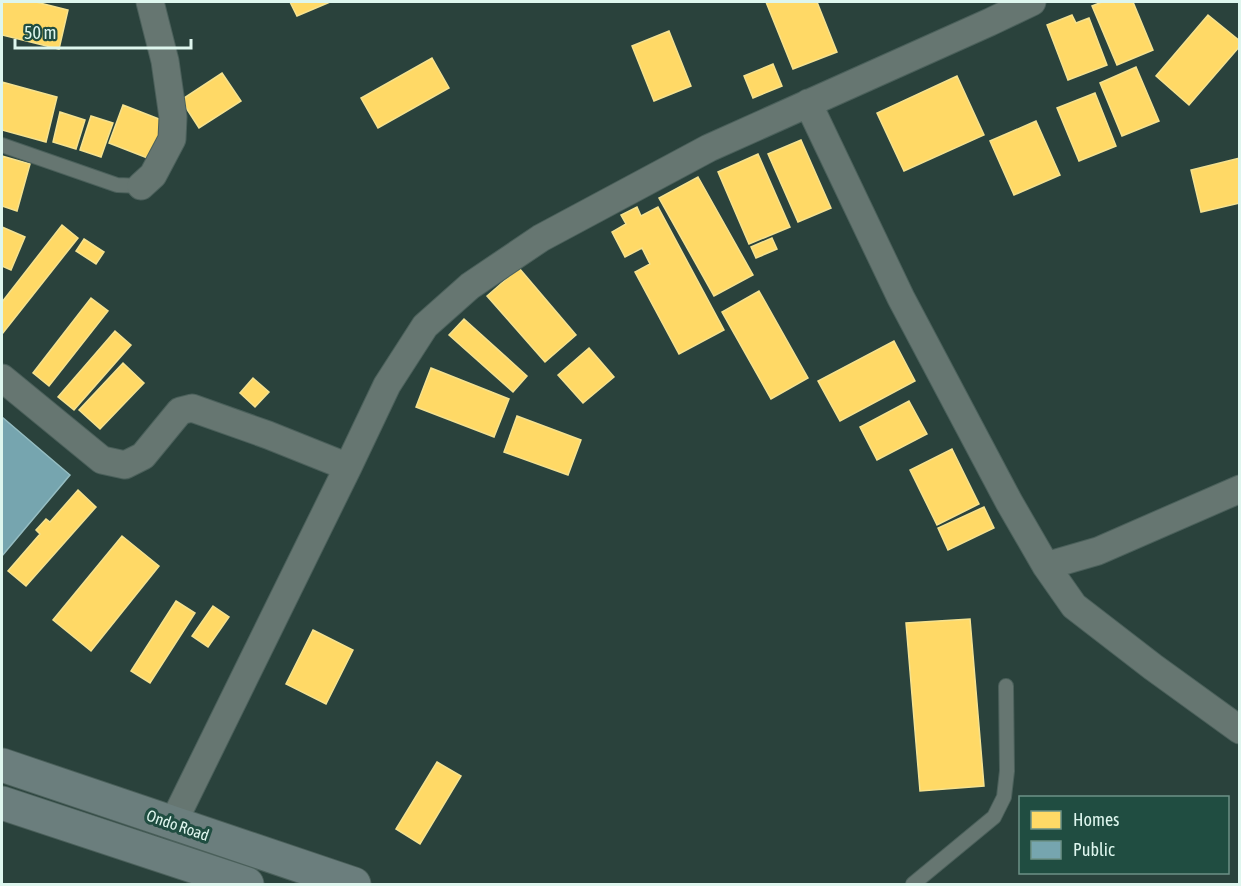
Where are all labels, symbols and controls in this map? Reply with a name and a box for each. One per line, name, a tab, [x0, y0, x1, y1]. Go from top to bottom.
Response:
scale bar	[15, 12, 190, 50]
text: 50 m	[24, 22, 56, 43]
legend	[1019, 796, 1229, 874]
street label: Ondo Road	[144, 806, 212, 844]
text: Homes	[1073, 809, 1119, 830]
text: Public	[1073, 839, 1115, 860]

